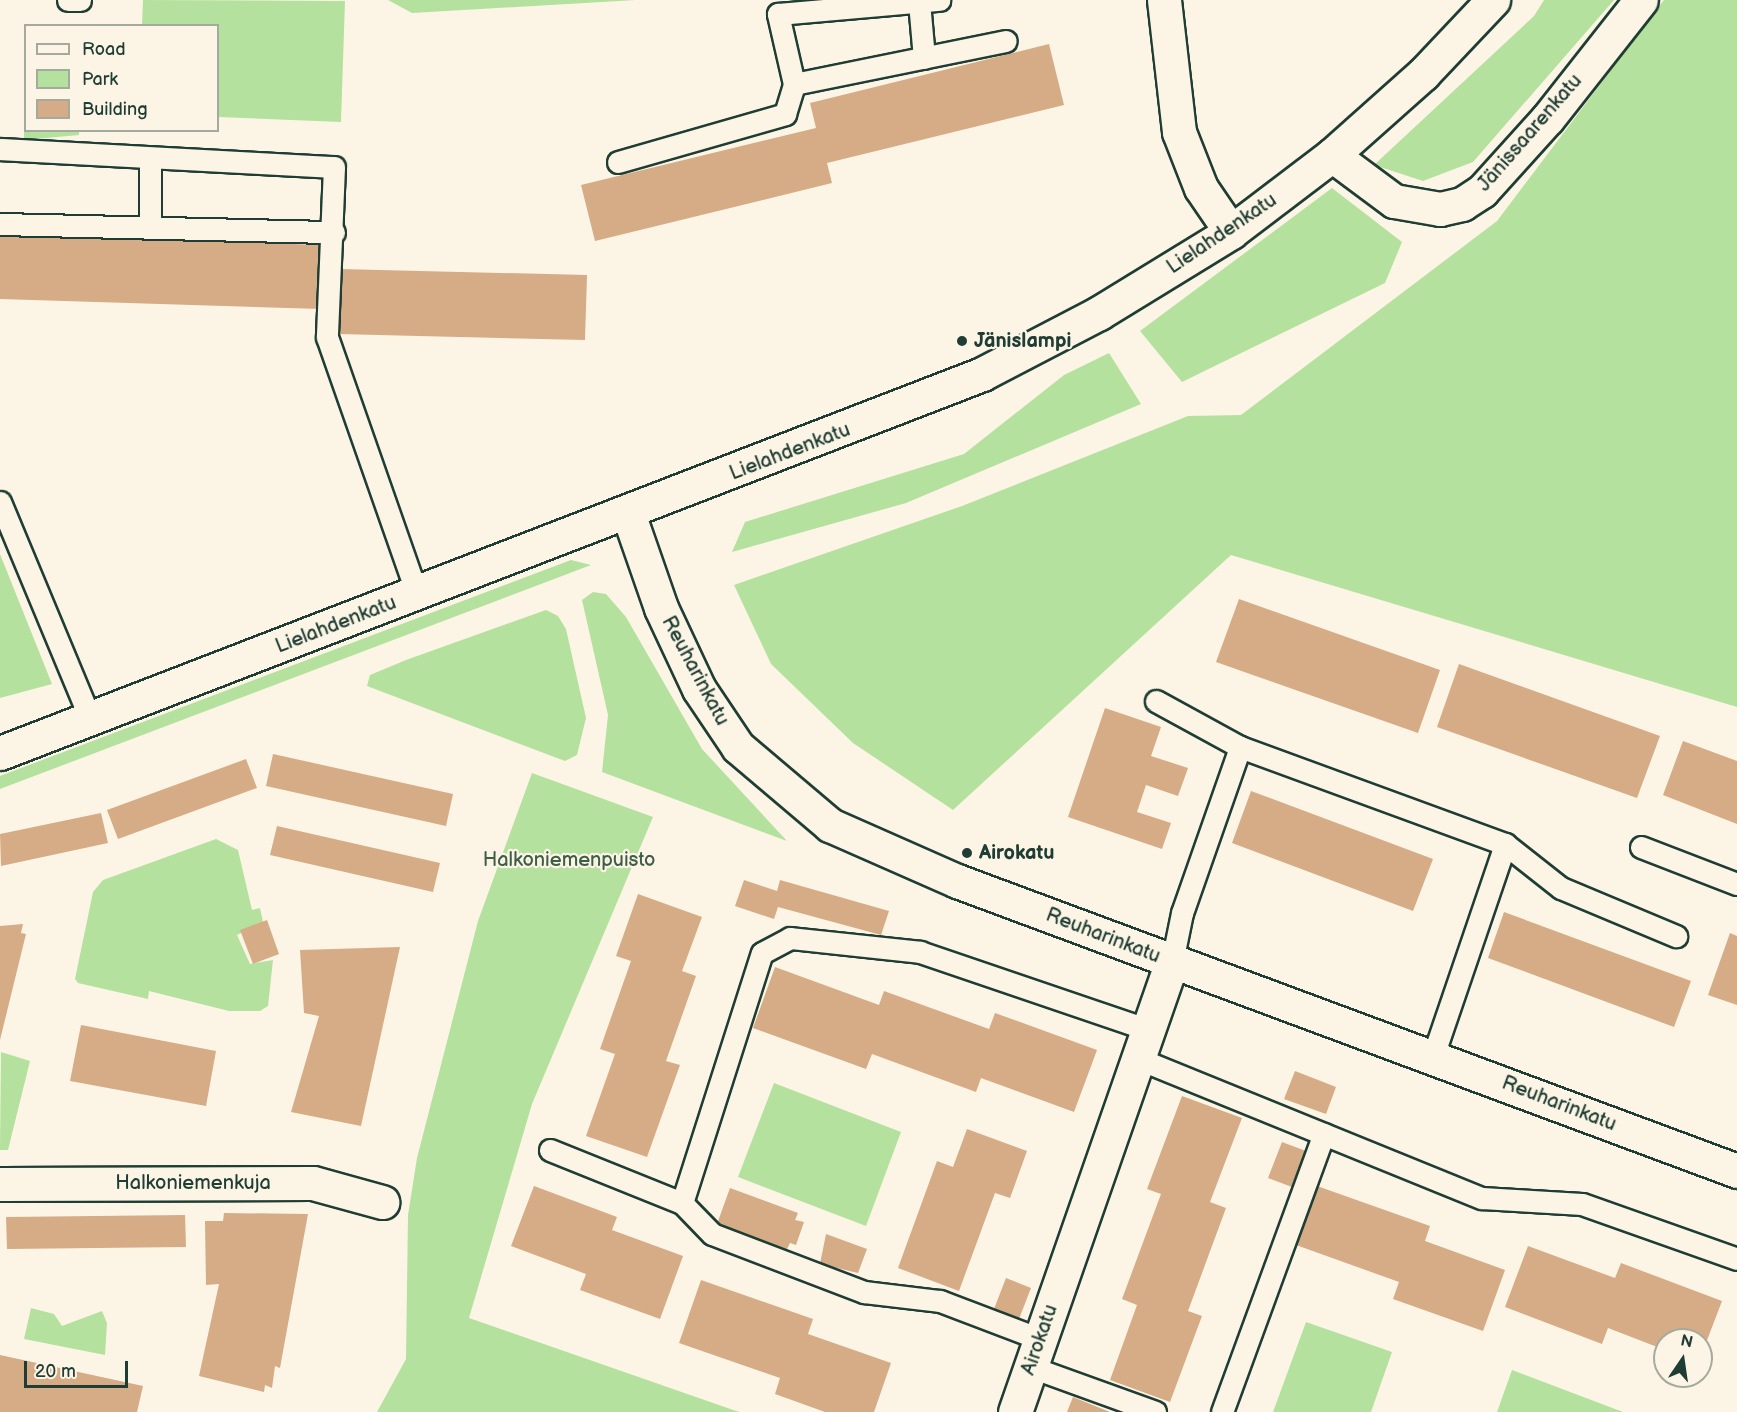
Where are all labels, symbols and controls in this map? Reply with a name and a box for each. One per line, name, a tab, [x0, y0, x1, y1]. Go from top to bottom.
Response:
legend	[24, 24, 219, 132]
text: Road	[82, 39, 126, 60]
text: Park	[82, 69, 118, 90]
street label: Jänissaarenkatu	[1473, 69, 1587, 197]
text: Building	[82, 99, 148, 120]
street label: Lielahdenkatu	[1163, 188, 1281, 280]
place label: Jänislampi	[974, 329, 1071, 353]
marker: Jänislampi	[955, 334, 969, 348]
street label: Lielahdenkatu	[726, 418, 854, 486]
street label: Lielahdenkatu	[272, 591, 400, 659]
street label: Reuharinkatu	[656, 612, 734, 730]
place label: Airokatu	[979, 841, 1054, 865]
marker: Airokatu	[960, 846, 974, 860]
park label: Halkoniemenpuisto	[483, 848, 655, 872]
street label: Reuharinkatu	[1042, 903, 1164, 969]
street label: Reuharinkatu	[1498, 1071, 1620, 1137]
street label: Halkoniemenkuja	[115, 1171, 271, 1195]
street label: Airokatu	[1017, 1302, 1063, 1378]
north arrow	[1653, 1328, 1713, 1388]
text: N	[1679, 1331, 1695, 1353]
scale bar	[27, 1349, 130, 1387]
text: 20 m	[35, 1361, 76, 1382]

